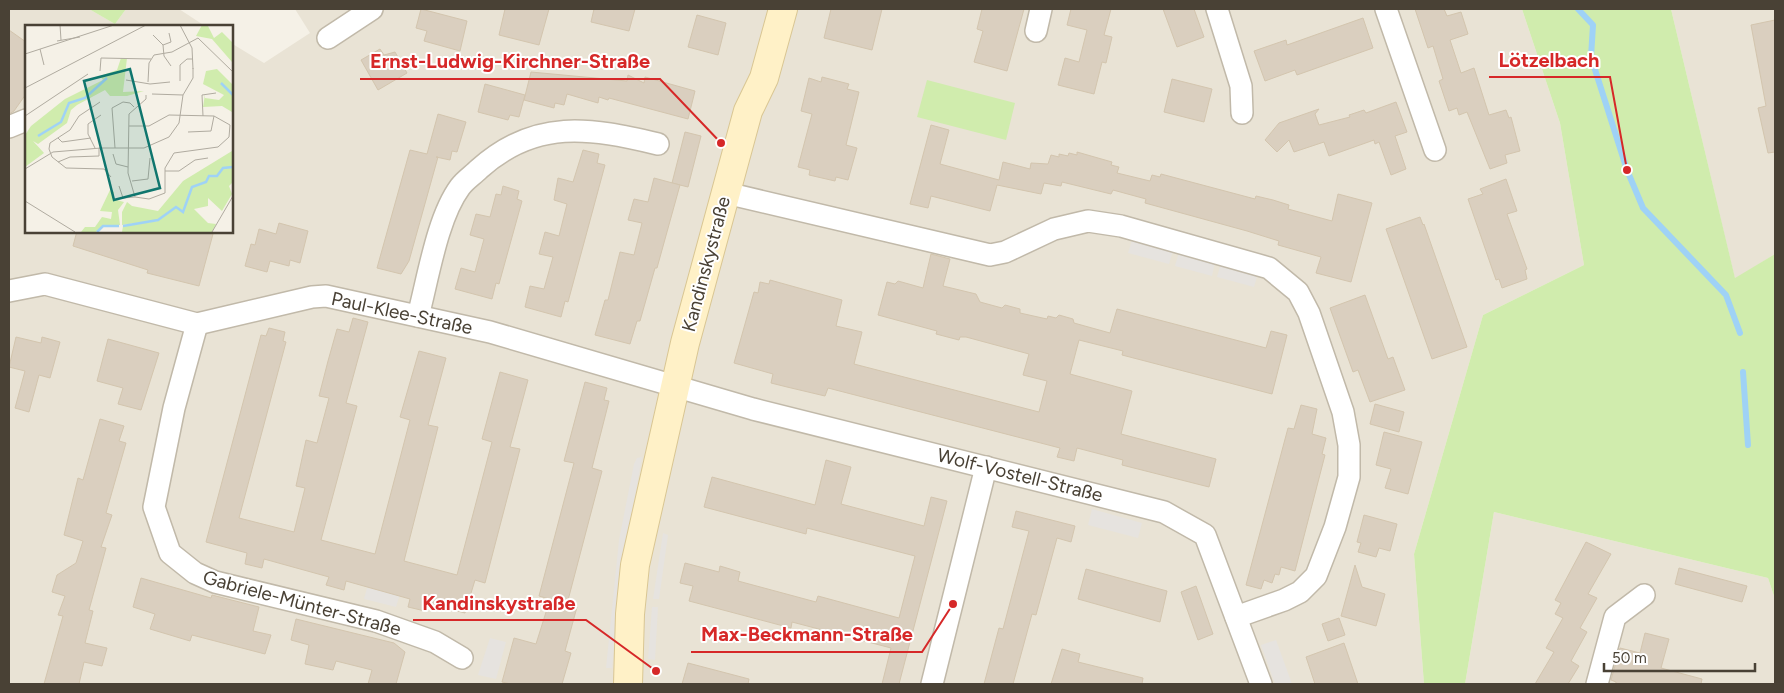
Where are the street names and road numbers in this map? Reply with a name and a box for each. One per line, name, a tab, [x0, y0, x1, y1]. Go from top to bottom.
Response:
street label: Kandinskystraße	[677, 194, 735, 334]
street label: Paul-Klee-Straße	[329, 287, 475, 339]
street label: Wolf-Vostell-Straße	[935, 443, 1105, 507]
street label: Gabriele-Münter-Straße	[200, 565, 404, 641]

